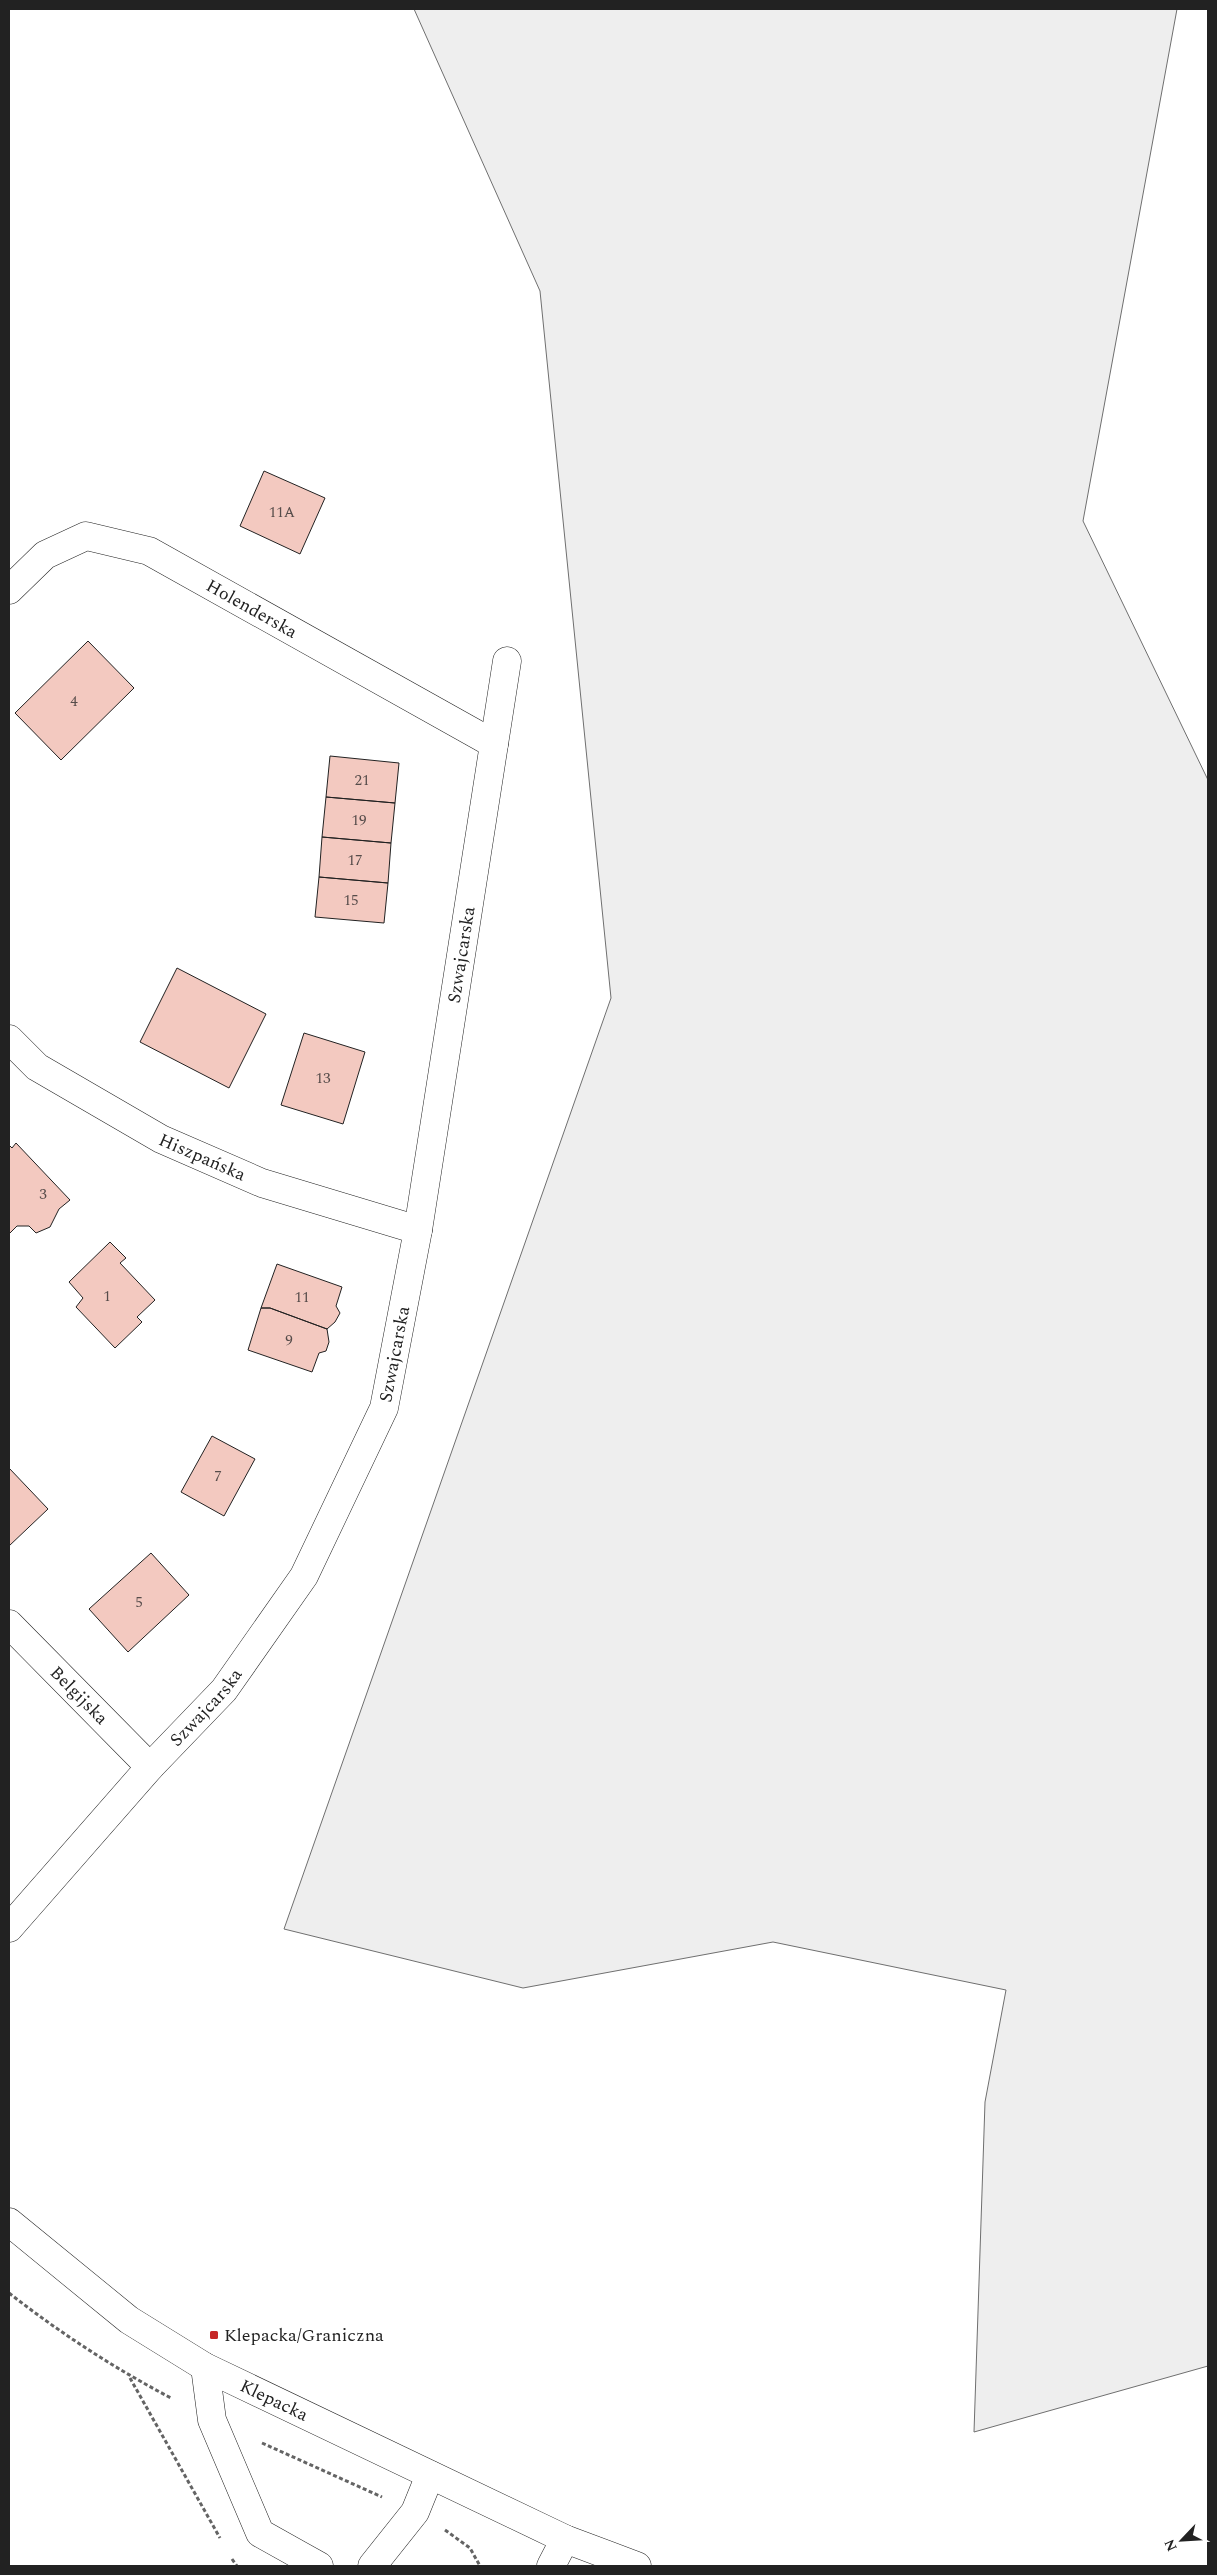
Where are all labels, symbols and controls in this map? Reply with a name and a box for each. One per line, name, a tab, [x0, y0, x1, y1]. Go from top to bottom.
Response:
house number: 11A	[269, 501, 295, 524]
street label: Holenderska	[201, 572, 302, 646]
house number: 4	[70, 690, 78, 713]
house number: 21	[354, 769, 370, 792]
house number: 19	[351, 809, 367, 832]
house number: 17	[347, 849, 363, 872]
house number: 15	[343, 889, 359, 912]
street label: Szwajcarska	[441, 904, 482, 1005]
house number: 13	[315, 1067, 331, 1090]
street label: Hiszpańska	[154, 1127, 250, 1188]
house number: 3	[39, 1183, 47, 1206]
house number: 1	[103, 1285, 111, 1308]
house number: 11	[294, 1286, 310, 1309]
street label: Szwajcarska	[372, 1304, 417, 1405]
house number: 9	[285, 1329, 293, 1352]
house number: 7	[214, 1465, 222, 1488]
house number: 5	[135, 1591, 143, 1614]
street label: Belgijska	[43, 1660, 114, 1731]
street label: Szwajcarska	[164, 1663, 249, 1753]
place label: Klepacka/Graniczna	[224, 2322, 384, 2349]
marker: Klepacka/Graniczna	[208, 2329, 220, 2341]
street label: Klepacka	[235, 2373, 313, 2429]
north arrow	[1157, 2515, 1207, 2565]
text: N	[1159, 2536, 1183, 2555]

